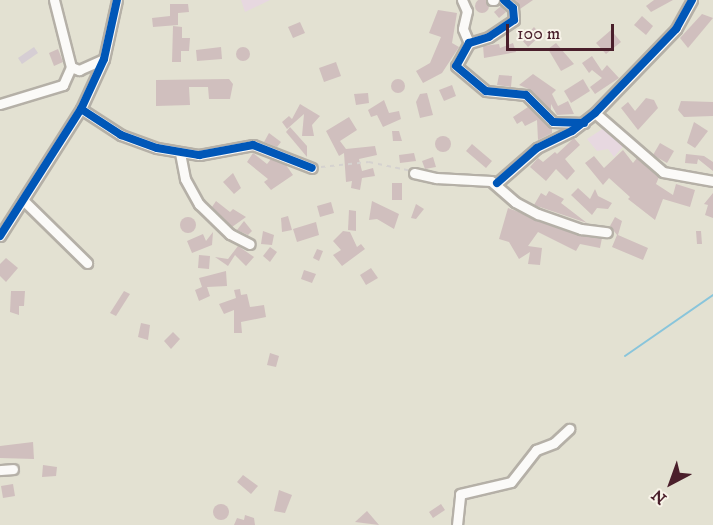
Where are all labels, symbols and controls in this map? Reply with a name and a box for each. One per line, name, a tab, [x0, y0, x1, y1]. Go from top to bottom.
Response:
scale bar	[509, 12, 617, 50]
text: 100 m	[517, 23, 560, 45]
north arrow	[641, 453, 701, 513]
text: N	[648, 485, 671, 508]

